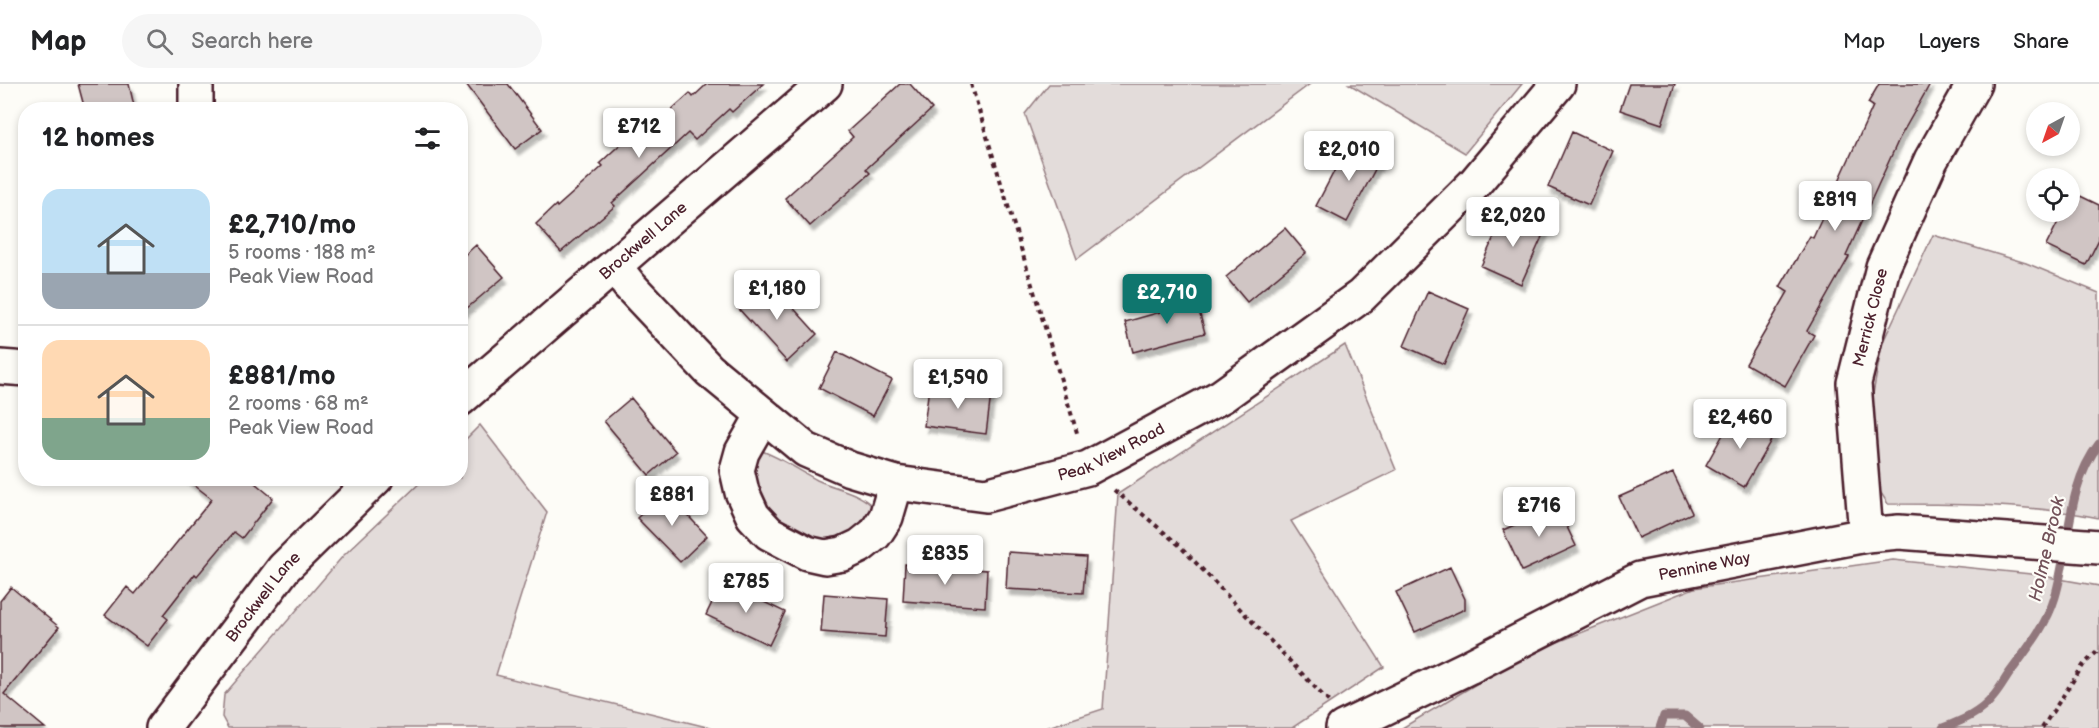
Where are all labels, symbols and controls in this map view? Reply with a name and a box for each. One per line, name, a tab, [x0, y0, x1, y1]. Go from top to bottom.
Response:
search box	[122, 14, 542, 68]
text: Map	[30, 25, 86, 58]
icon: search	[143, 25, 176, 58]
text: Search here	[191, 28, 313, 55]
text: Map	[1843, 29, 1885, 54]
text: Layers	[1918, 29, 1980, 54]
text: Share	[2013, 29, 2069, 54]
north arrow	[2026, 102, 2080, 156]
map controls	[2026, 102, 2080, 222]
pin: £712	[603, 108, 675, 159]
text: £712	[617, 115, 661, 139]
icon: filters	[411, 122, 444, 155]
text: 12 homes	[42, 123, 154, 154]
pin: £2,010	[1300, 131, 1398, 182]
text: £2,010	[1318, 138, 1380, 162]
button: locate	[2026, 168, 2080, 222]
pin: £819	[1799, 181, 1871, 232]
text: £819	[1813, 188, 1857, 212]
street label: Brockwell Lane	[595, 197, 691, 284]
pin: £2,020	[1464, 197, 1562, 248]
text: £2,020	[1480, 204, 1546, 228]
text: £2,710/mo	[228, 210, 356, 241]
icon: home	[90, 213, 162, 285]
text: 5 rooms · 188 m²	[228, 241, 376, 265]
text: Peak View Road	[228, 265, 374, 289]
street label: Merrick Close	[1849, 266, 1892, 369]
pin: £1,180	[728, 270, 826, 321]
pin: £2,710	[1118, 274, 1216, 325]
text: £1,180	[748, 277, 806, 301]
text: £2,710	[1137, 281, 1197, 305]
pin: £1,590	[909, 359, 1007, 410]
text: £881/mo	[228, 361, 336, 392]
icon: home	[90, 364, 162, 436]
text: £1,590	[927, 366, 989, 390]
text: 2 rooms · 68 m²	[228, 392, 369, 416]
pin: £2,460	[1691, 399, 1789, 450]
text: £2,460	[1707, 406, 1773, 430]
text: Peak View Road	[228, 416, 374, 440]
street label: Peak View Road	[1056, 419, 1168, 485]
pin: £881	[636, 476, 708, 527]
text: £881	[650, 483, 694, 507]
pin: £716	[1503, 487, 1575, 538]
text: £716	[1517, 494, 1561, 518]
water label: Holme Brook	[2025, 494, 2069, 603]
pin: £835	[909, 535, 981, 586]
text: £835	[921, 542, 969, 566]
street label: Brockwell Lane	[222, 547, 305, 646]
street label: Pennine Way	[1657, 548, 1753, 585]
pin: £785	[710, 563, 782, 614]
text: £785	[722, 570, 770, 594]

